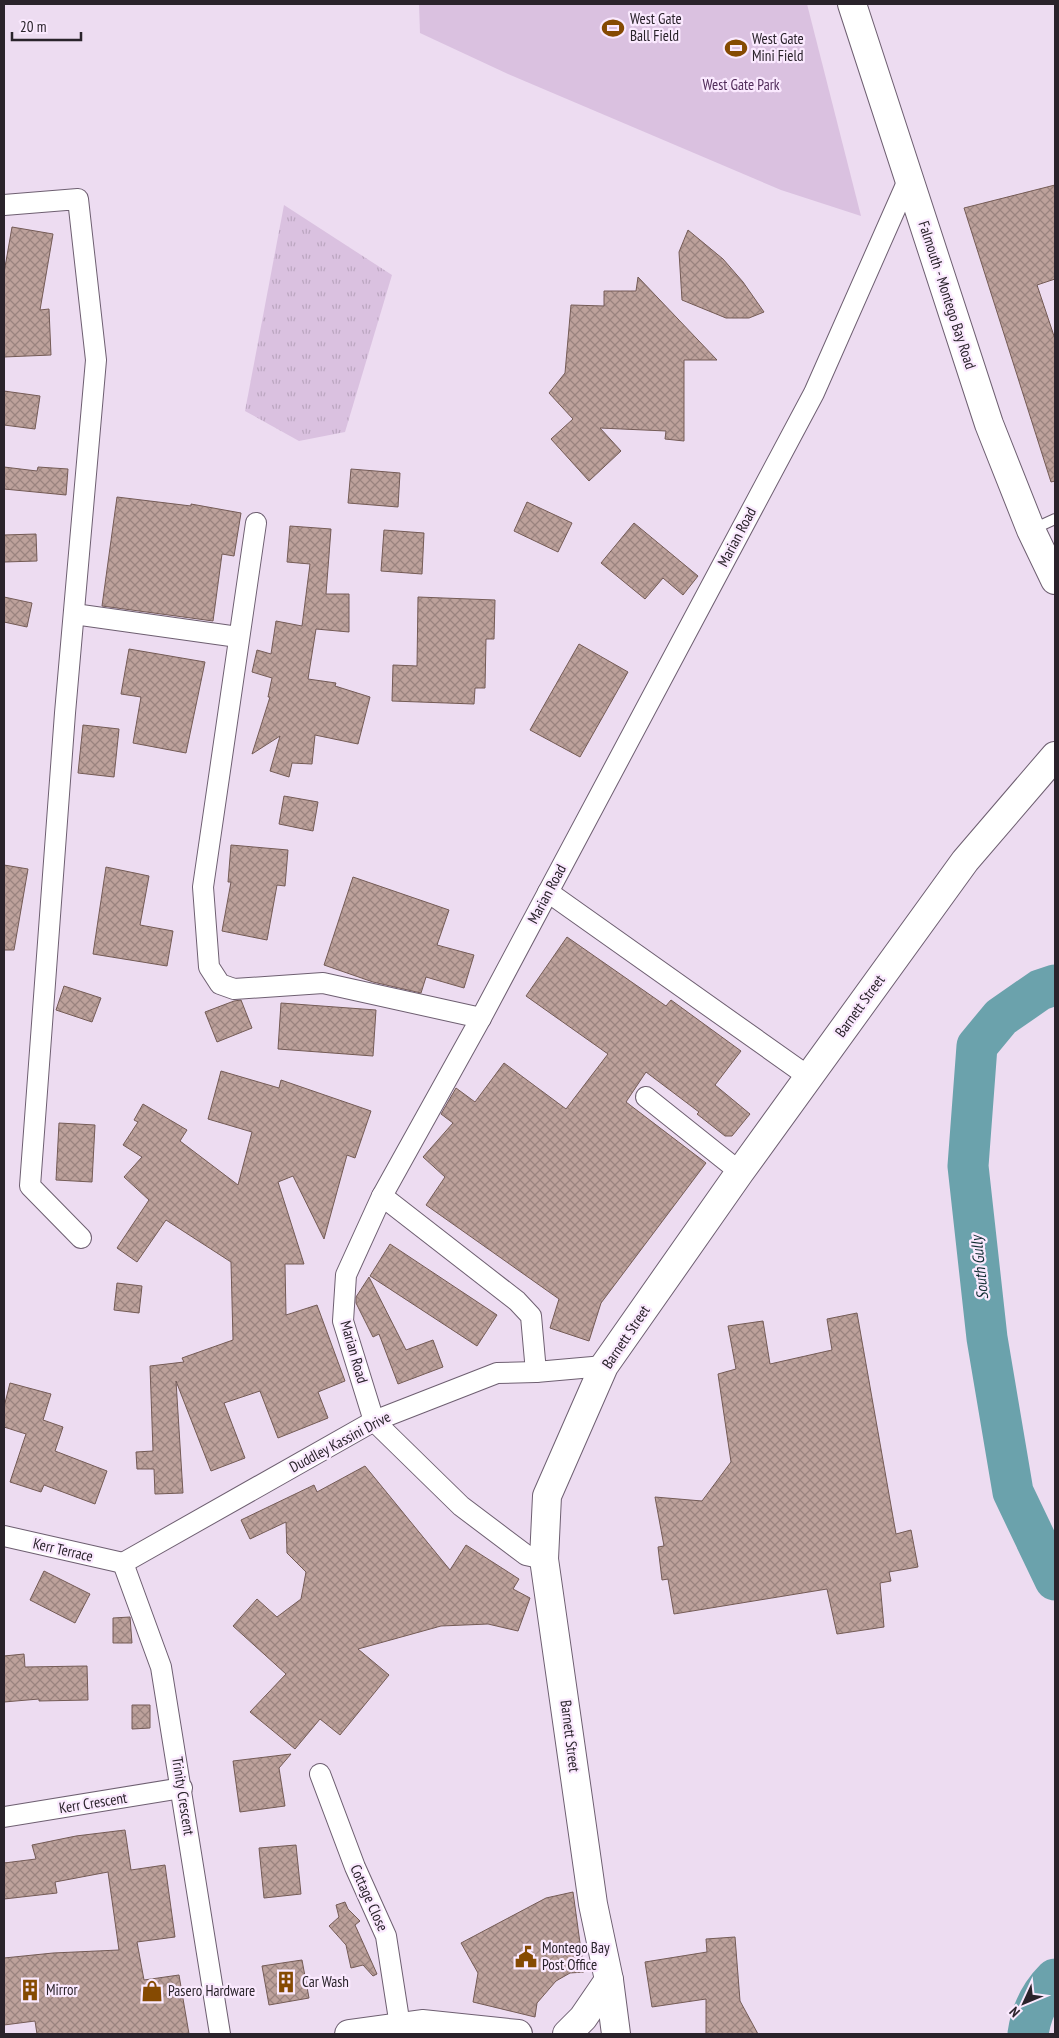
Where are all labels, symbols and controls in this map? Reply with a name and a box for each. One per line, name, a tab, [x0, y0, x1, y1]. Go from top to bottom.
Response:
place label: West Gate Ball Field	[630, 9, 682, 45]
scale bar	[12, 10, 81, 42]
sports icon: West Gate Ball Field	[600, 15, 626, 41]
text: 20 m	[20, 17, 46, 36]
place label: West Gate Mini Field	[752, 29, 804, 65]
sports icon: West Gate Mini Field	[723, 35, 749, 61]
park label: West Gate Park	[702, 75, 780, 94]
street label: Falmouth - Montego Bay Road	[915, 218, 980, 371]
street label: Marian Road	[713, 504, 760, 570]
street label: Marian Road	[523, 861, 570, 927]
street label: Barnett Street	[831, 971, 889, 1041]
water label: South Gully	[966, 1233, 992, 1301]
street label: Barnett Street	[597, 1301, 654, 1372]
street label: Marian Road	[336, 1318, 372, 1385]
street label: Duddley Kassini Drive	[286, 1407, 394, 1476]
street label: Kerr Terrace	[31, 1533, 95, 1566]
street label: Barnett Street	[557, 1699, 584, 1773]
street label: Trinity Crescent	[168, 1755, 199, 1836]
street label: Kerr Crescent	[58, 1788, 128, 1817]
street label: Cottage Close	[346, 1861, 393, 1934]
place label: Montego Bay Post Office	[542, 1938, 610, 1974]
public building icon: Montego Bay Post Office	[513, 1944, 539, 1970]
building icon: Car Wash	[273, 1969, 299, 1995]
place label: Car Wash	[302, 1972, 349, 1991]
building icon: Mirror	[17, 1977, 43, 2003]
shop icon: Pasero Hardware	[139, 1978, 165, 2004]
north arrow	[999, 1978, 1049, 2028]
place label: Mirror	[46, 1980, 79, 1999]
place label: Pasero Hardware	[168, 1981, 255, 2000]
text: N	[1006, 2003, 1024, 2021]

